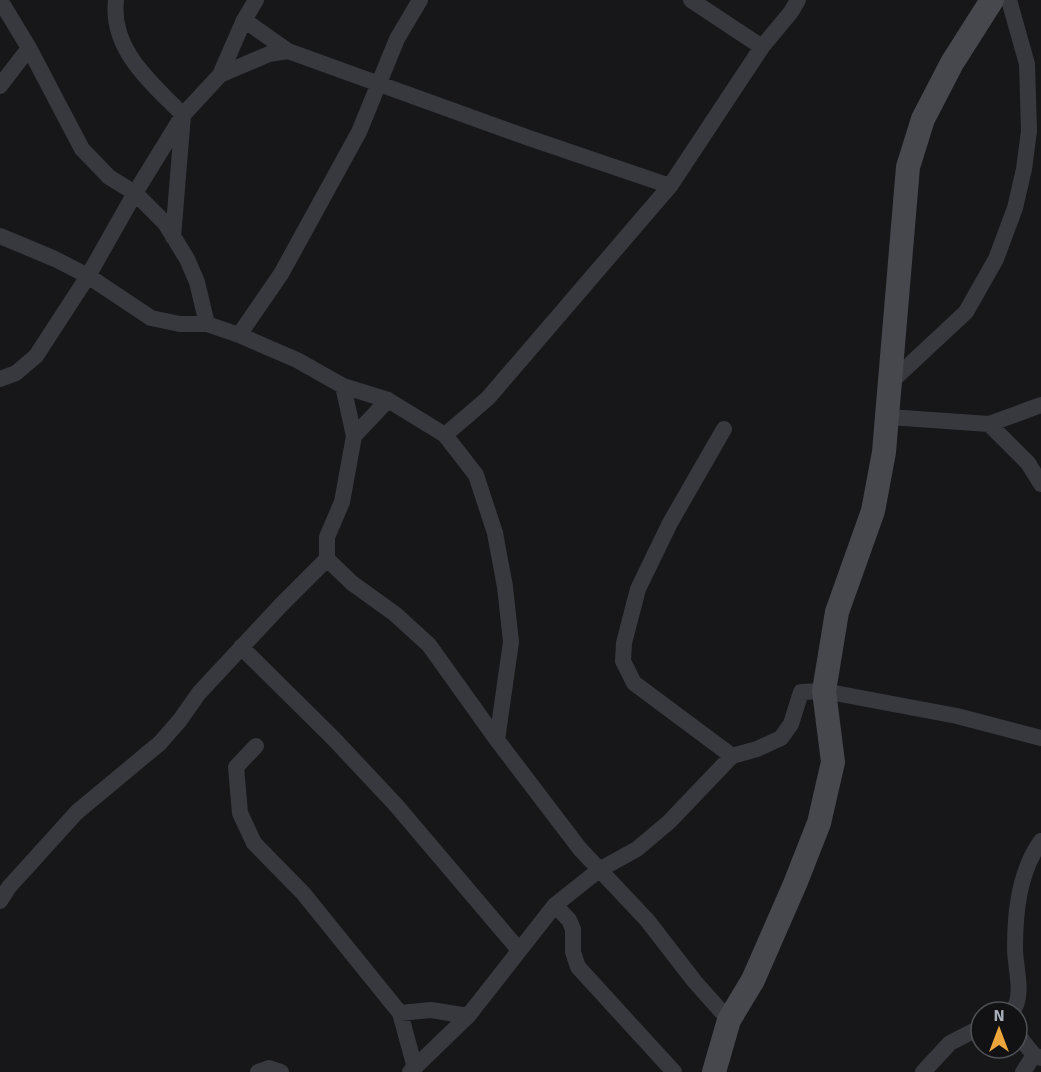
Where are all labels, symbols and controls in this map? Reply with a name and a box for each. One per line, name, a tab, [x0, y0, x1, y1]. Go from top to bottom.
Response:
north arrow	[969, 1000, 1029, 1060]
text: N	[993, 1006, 1005, 1026]

